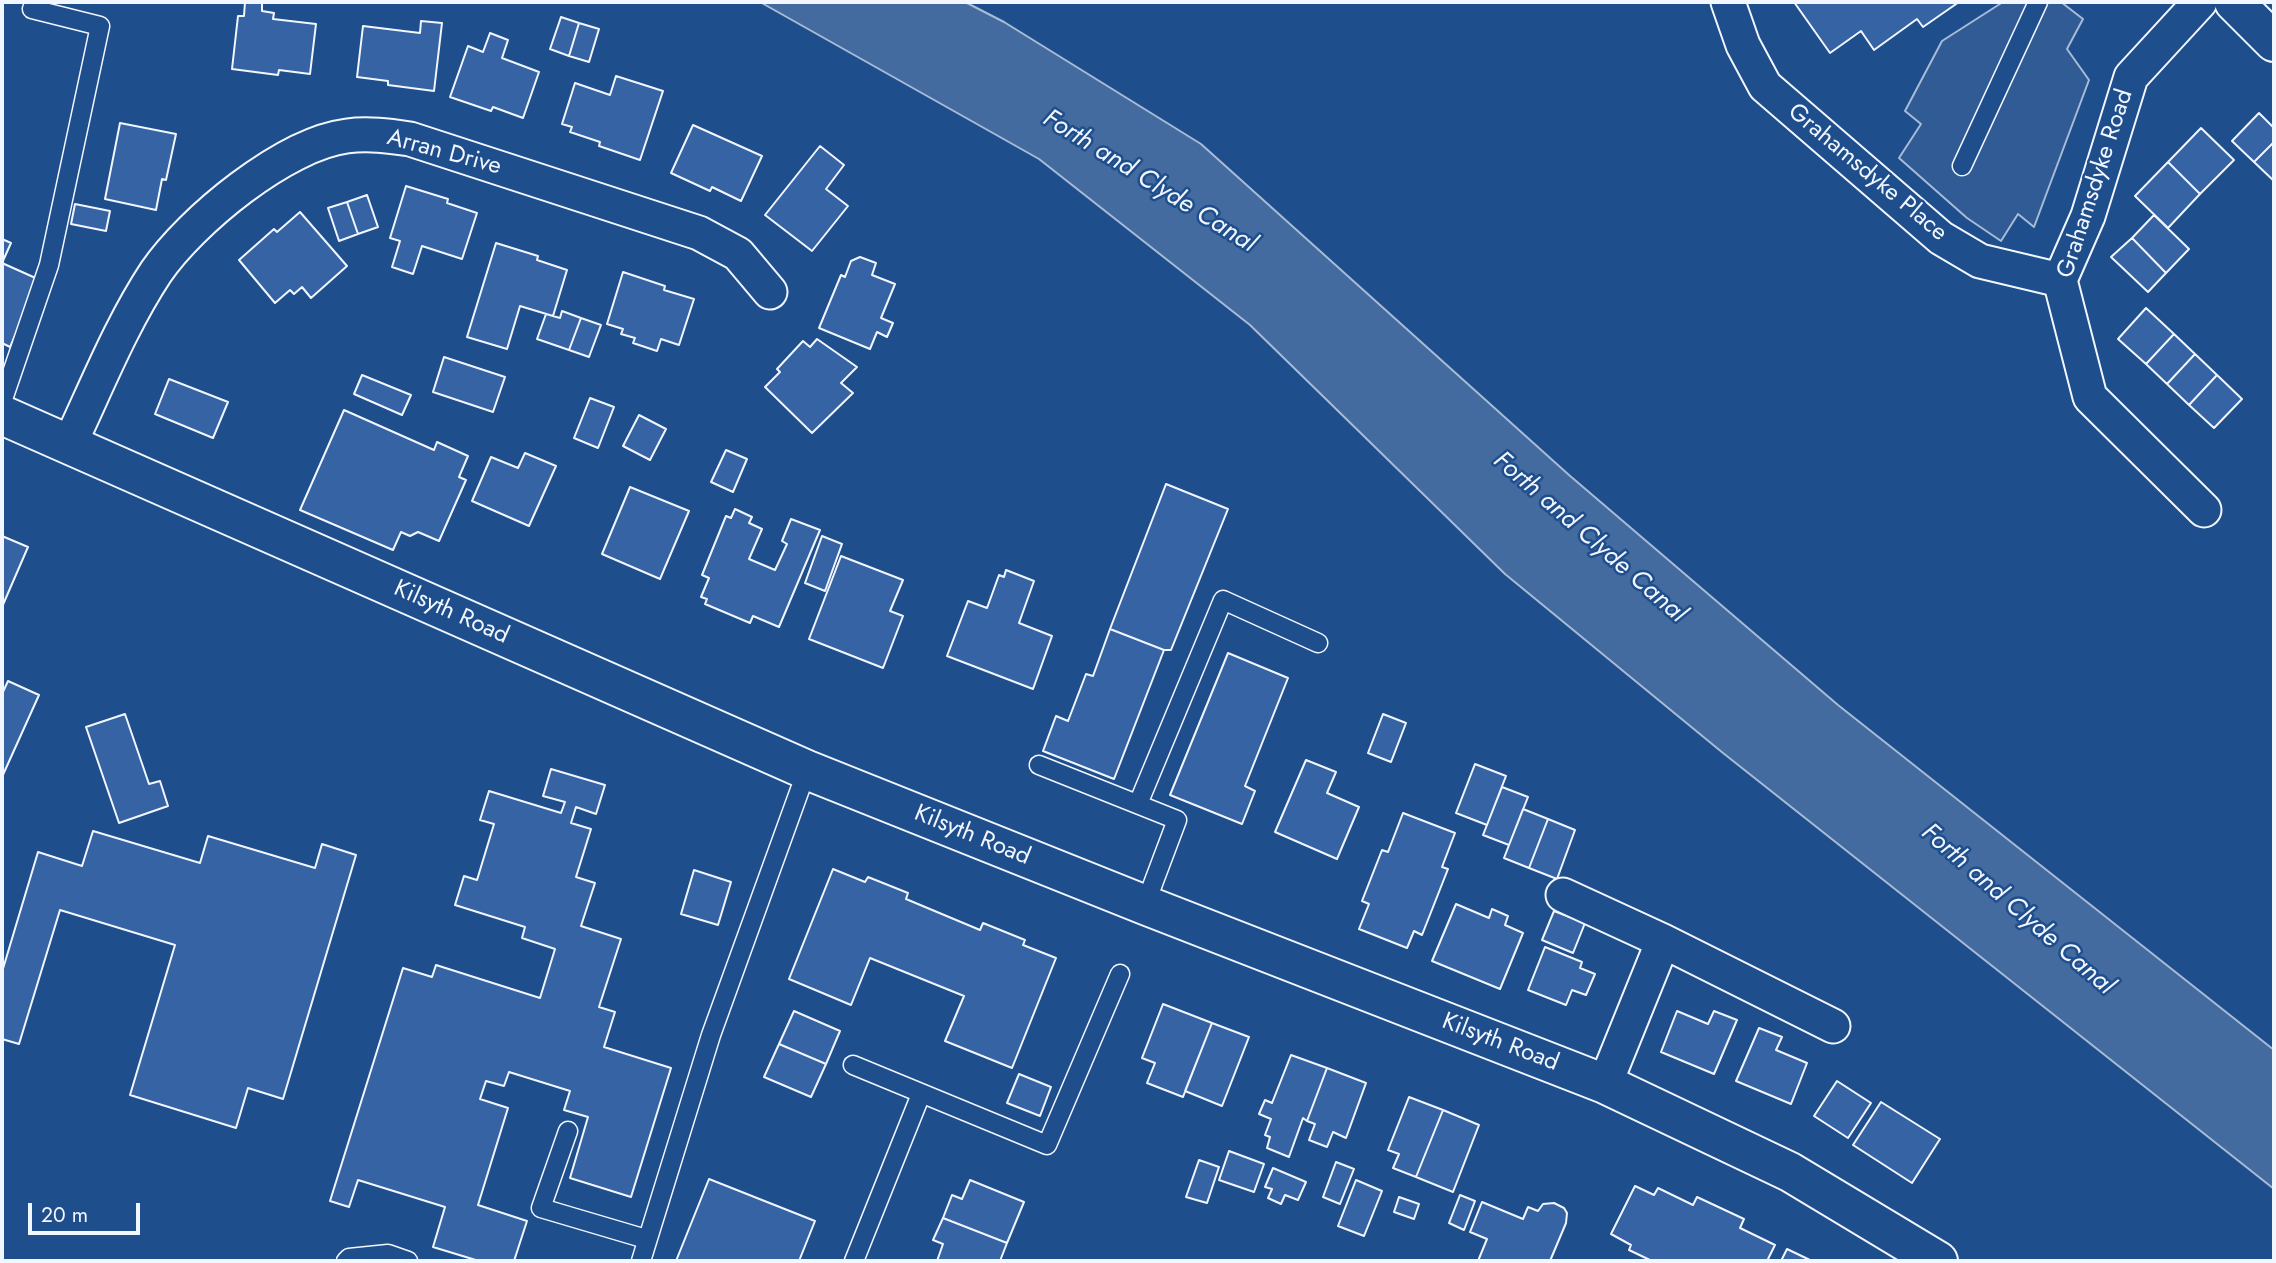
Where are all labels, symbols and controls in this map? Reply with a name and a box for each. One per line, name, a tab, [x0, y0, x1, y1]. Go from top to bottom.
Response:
street label: Grahamsdyke Road	[2052, 86, 2140, 282]
street label: Grahamsdyke Place	[1782, 98, 1952, 248]
water label: Forth and Clyde Canal	[1037, 104, 1261, 260]
street label: Arran Drive	[384, 124, 504, 182]
water label: Forth and Clyde Canal	[1486, 446, 1692, 630]
street label: Kilsyth Road	[389, 575, 513, 651]
street label: Kilsyth Road	[910, 800, 1034, 872]
water label: Forth and Clyde Canal	[1914, 818, 2120, 1002]
street label: Kilsyth Road	[1438, 1008, 1562, 1078]
scale bar	[32, 1190, 144, 1234]
text: 20 m	[41, 1200, 88, 1230]

